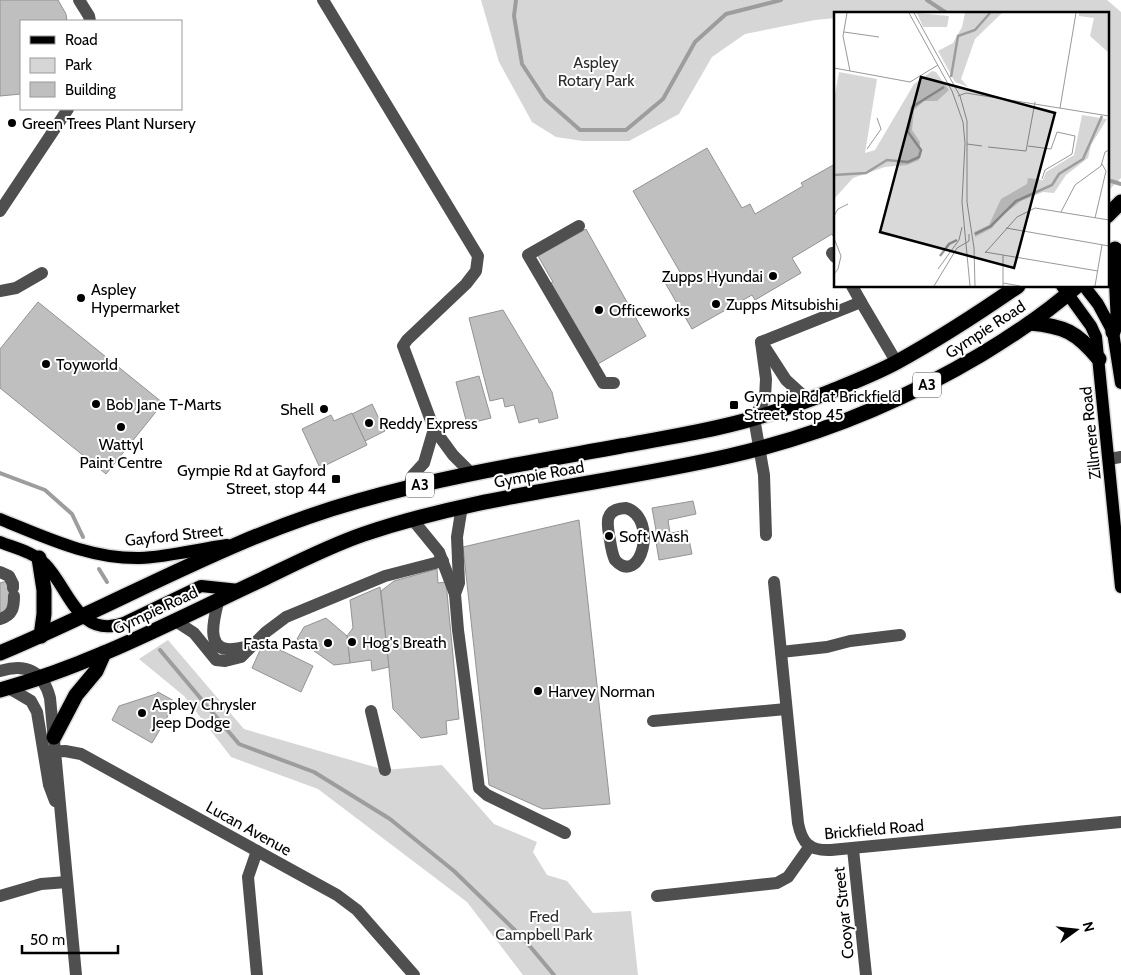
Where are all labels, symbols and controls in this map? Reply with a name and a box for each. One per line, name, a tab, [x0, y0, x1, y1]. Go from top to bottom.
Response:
inset map	[834, 12, 1108, 288]
legend	[20, 20, 182, 110]
text: Road	[65, 31, 98, 49]
park label: Aspley Rotary Park	[558, 53, 635, 90]
text: Park	[65, 56, 92, 74]
text: Building	[65, 81, 116, 99]
place label: Green Trees Plant Nursery	[22, 114, 196, 133]
marker: Green Trees Plant Nursery	[6, 117, 18, 129]
place label: Zupps Hyundai	[662, 267, 763, 286]
marker: Zupps Hyundai	[767, 270, 779, 282]
place label: Aspley Hypermarket	[91, 280, 180, 317]
marker: Aspley Hypermarket	[75, 292, 87, 304]
place label: Zupps Mitsubishi	[726, 295, 838, 314]
street label: Gympie Road	[942, 297, 1029, 362]
marker: Zupps Mitsubishi	[710, 298, 722, 310]
place label: Officeworks	[609, 301, 690, 320]
marker: Officeworks	[593, 304, 605, 316]
place label: Toyworld	[56, 355, 118, 374]
marker: Toyworld	[40, 358, 52, 370]
road number: A3	[913, 372, 941, 398]
street label: Zillmere Road	[1076, 386, 1105, 480]
place label: Gympie Rd at Brickfield Street, stop 45	[744, 387, 901, 424]
place label: Bob Jane T-Marts	[106, 395, 222, 414]
marker: Bob Jane T-Marts	[90, 398, 102, 410]
marker: Gympie Rd at Brickfield Street, stop 45	[728, 399, 740, 411]
place label: Shell	[280, 400, 314, 419]
marker: Shell	[318, 403, 330, 415]
place label: Reddy Express	[379, 414, 478, 433]
marker: Reddy Express	[363, 417, 375, 429]
marker: Wattyl Paint Centre	[115, 421, 127, 433]
place label: Wattyl Paint Centre	[80, 435, 162, 472]
street label: Gympie Road	[492, 457, 586, 492]
place label: Gympie Rd at Gayford Street, stop 44	[177, 461, 326, 498]
road number: A3	[406, 472, 434, 498]
marker: Gympie Rd at Gayford Street, stop 44	[330, 473, 342, 485]
street label: Gayford Street	[124, 521, 225, 550]
place label: Soft Wash	[619, 527, 689, 546]
marker: Soft Wash	[603, 530, 615, 542]
street label: Gympie Road	[110, 583, 201, 638]
place label: Hog's Breath	[362, 633, 447, 652]
place label: Fasta Pasta	[243, 634, 318, 653]
marker: Hog's Breath	[346, 636, 358, 648]
marker: Fasta Pasta	[322, 637, 334, 649]
place label: Harvey Norman	[548, 682, 655, 701]
marker: Harvey Norman	[532, 685, 544, 697]
place label: Aspley Chrysler Jeep Dodge	[151, 695, 257, 732]
marker: Aspley Chrysler Jeep Dodge	[136, 707, 148, 719]
street label: Lucan Avenue	[203, 797, 295, 860]
street label: Brickfield Road	[823, 816, 925, 843]
street label: Cooyar Street	[829, 865, 858, 960]
north arrow	[1051, 905, 1101, 955]
park label: Fred Campbell Park	[495, 907, 594, 944]
text: N	[1079, 920, 1099, 934]
scale bar	[22, 922, 119, 954]
text: 50 m	[30, 931, 65, 949]

